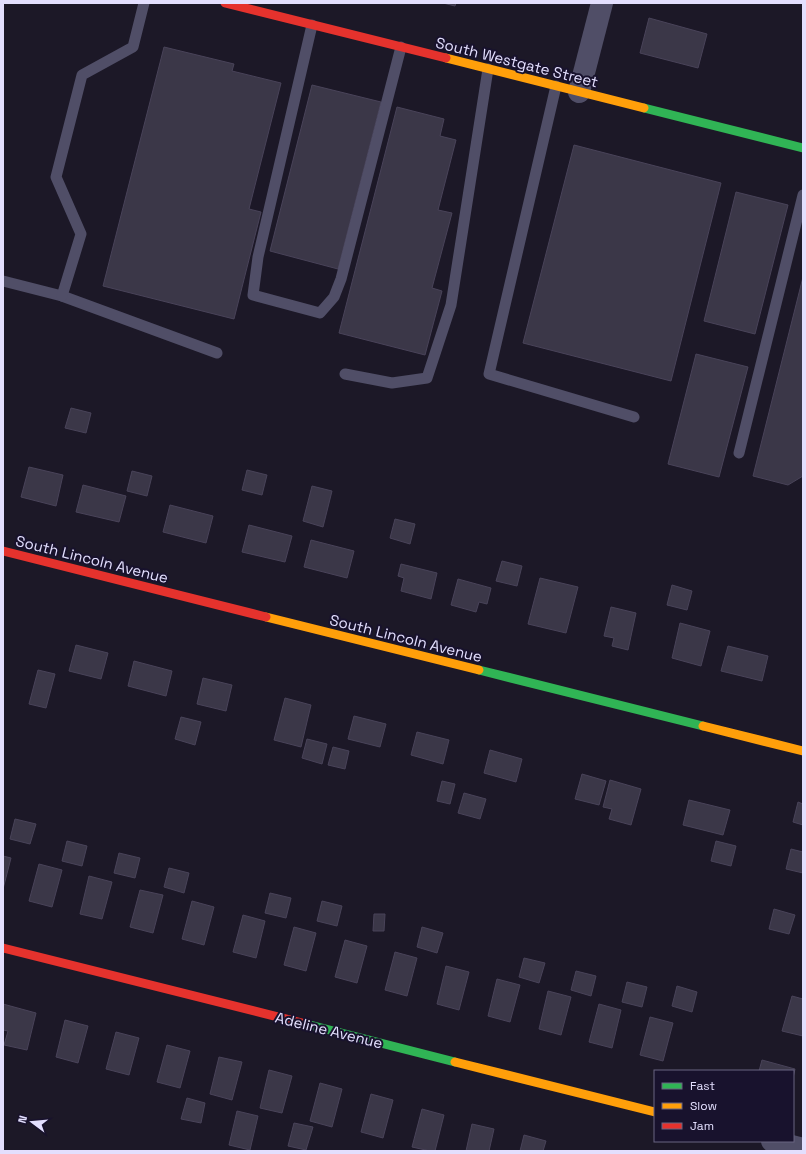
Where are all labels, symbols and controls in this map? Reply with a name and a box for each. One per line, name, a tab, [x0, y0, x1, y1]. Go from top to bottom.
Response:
street label: South Westgate Street	[434, 33, 600, 91]
street label: South Lincoln Avenue	[14, 531, 170, 587]
street label: South Lincoln Avenue	[328, 610, 484, 666]
street label: Adeline Avenue	[273, 1007, 385, 1053]
legend	[654, 1070, 794, 1142]
text: Fast	[690, 1078, 715, 1094]
text: Slow	[690, 1098, 717, 1114]
north arrow	[12, 1102, 52, 1142]
text: N	[15, 1114, 30, 1125]
text: Jam	[690, 1118, 714, 1134]

